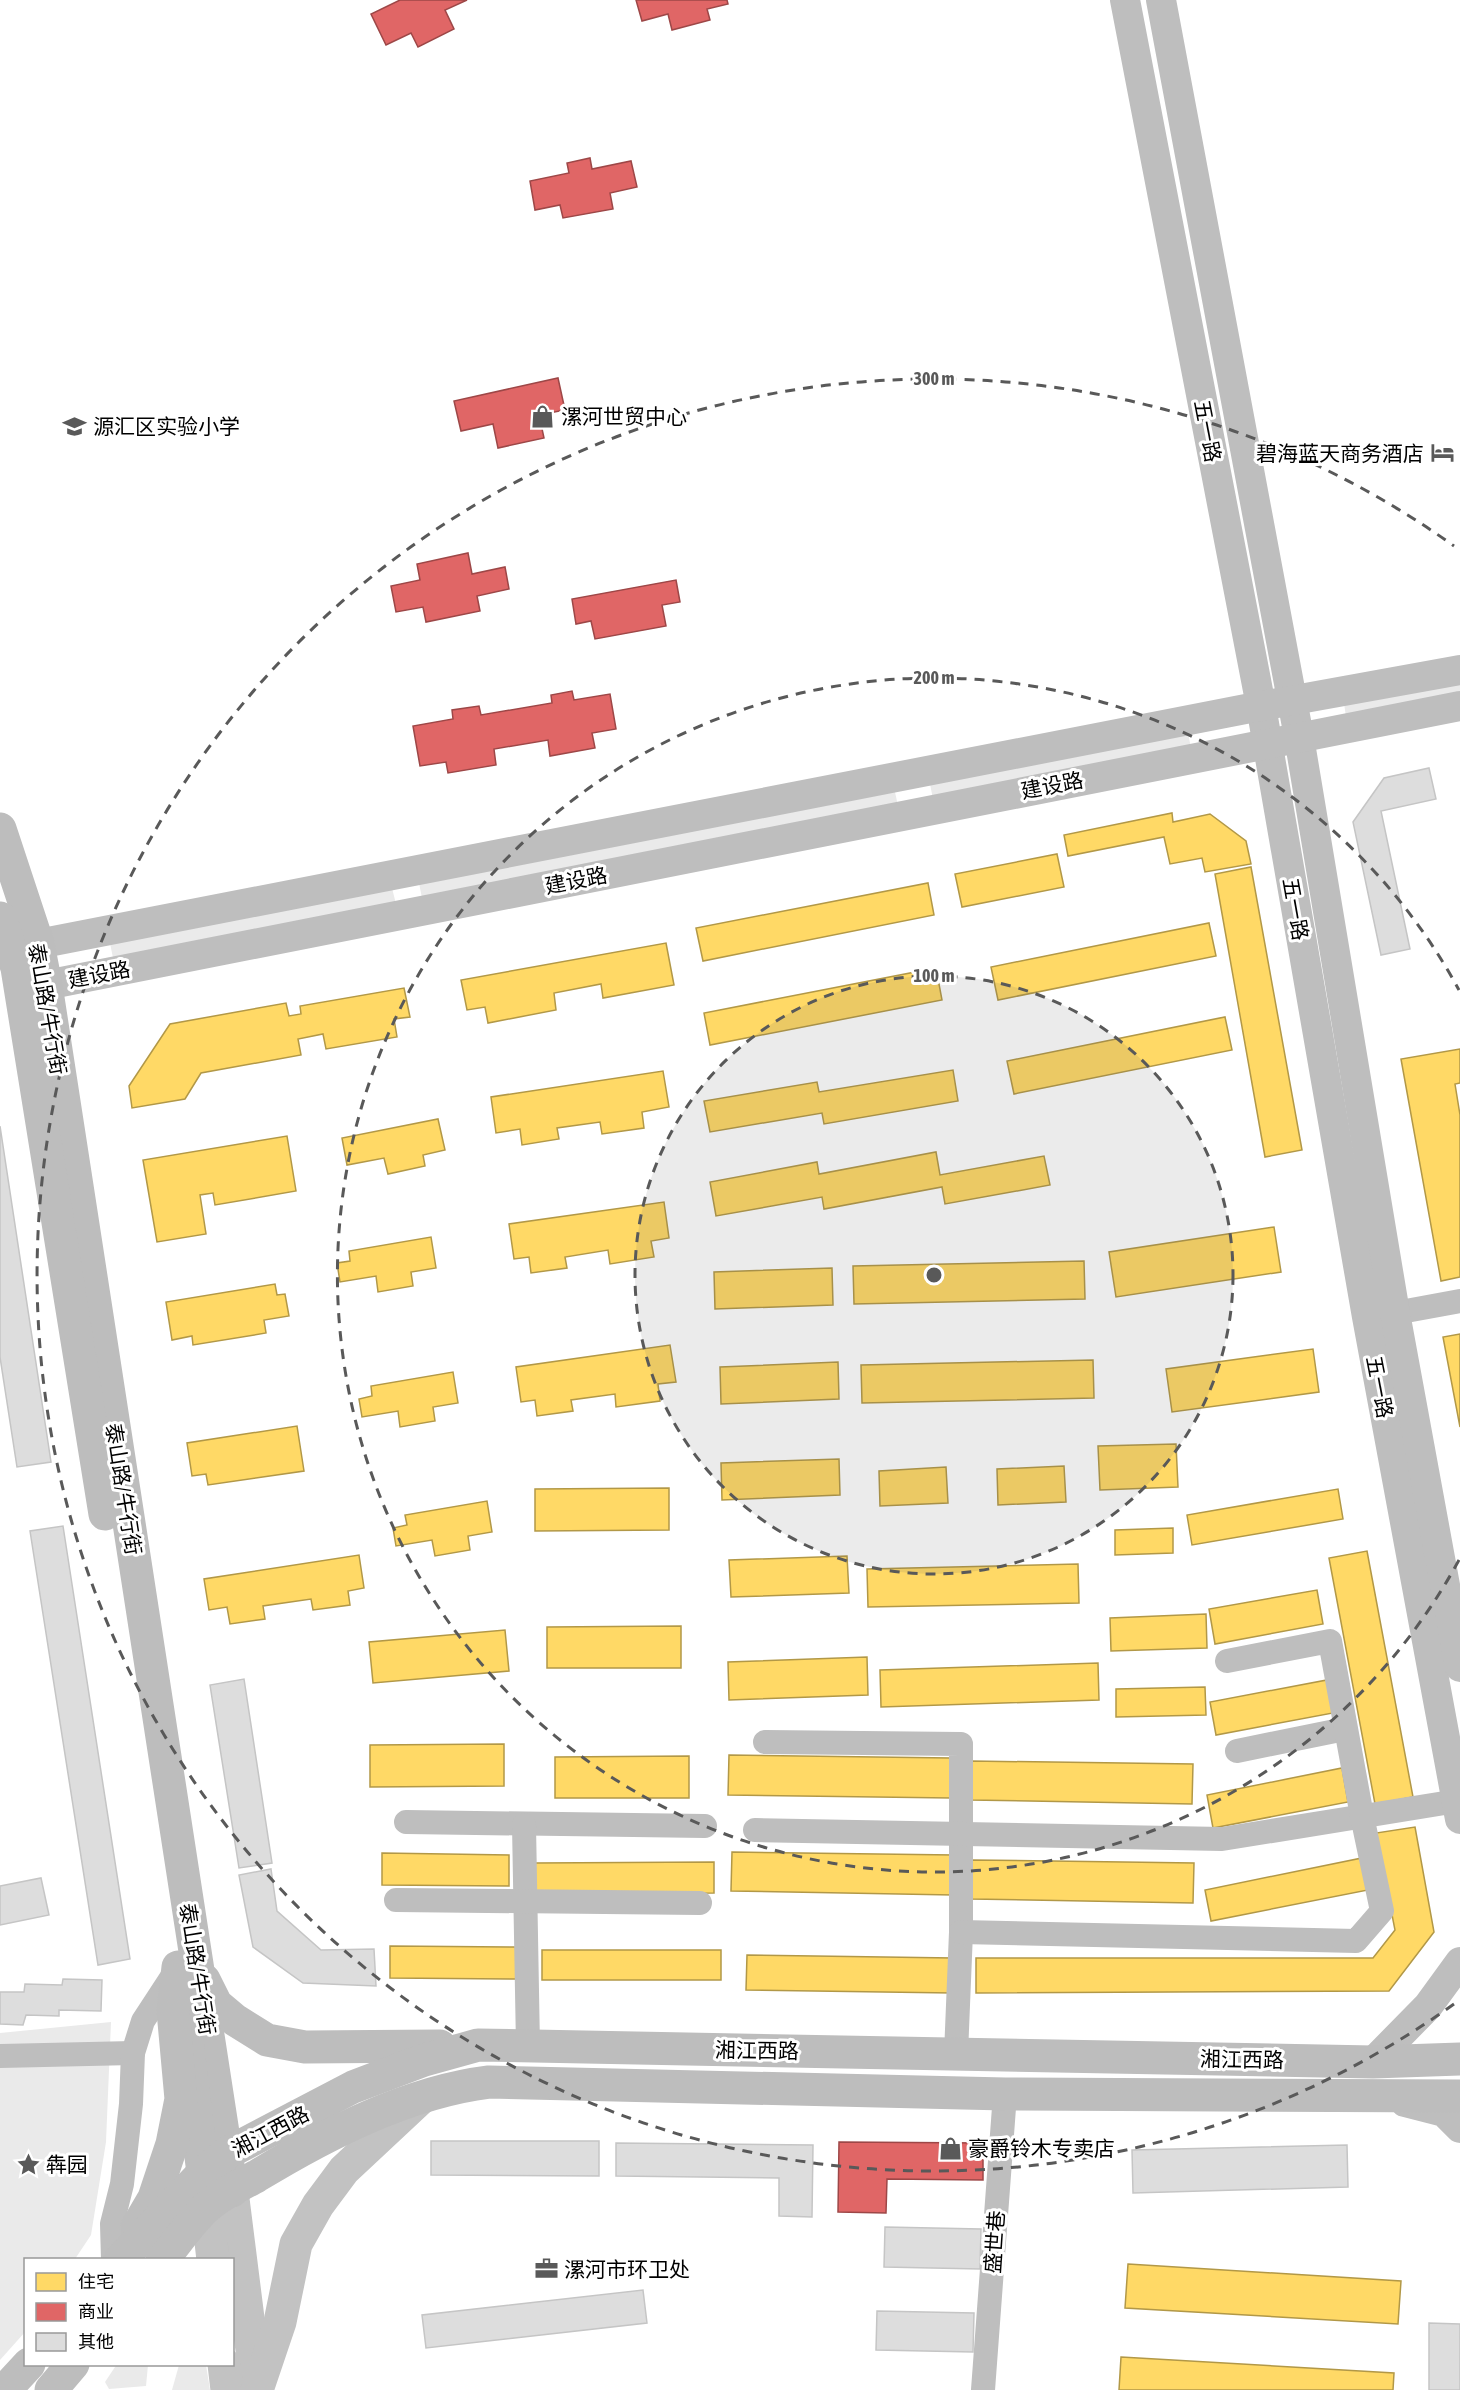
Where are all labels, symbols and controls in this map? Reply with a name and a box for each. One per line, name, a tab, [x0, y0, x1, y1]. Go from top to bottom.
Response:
text: 300 m	[914, 368, 954, 389]
street label: 五一路	[1190, 398, 1226, 464]
shop icon: 漯河世贸中心	[530, 403, 556, 429]
place label: 漯河世贸中心	[561, 404, 687, 428]
school or university icon: 源汇区实验小学	[62, 413, 88, 439]
place label: 源汇区实验小学	[93, 414, 240, 438]
hotel icon: 碧海蓝天商务酒店	[1429, 440, 1455, 466]
place label: 碧海蓝天商务酒店	[1256, 441, 1424, 465]
text: 200 m	[914, 667, 954, 688]
street label: 建设路	[1019, 767, 1085, 803]
street label: 建设路	[543, 862, 609, 898]
street label: 五一路	[1279, 876, 1313, 942]
street label: 泰山路/牛行街	[25, 941, 71, 1077]
street label: 建设路	[66, 956, 132, 992]
text: 100 m	[914, 965, 954, 986]
centre of rings	[924, 1265, 944, 1285]
street label: 五一路	[1362, 1354, 1398, 1420]
street label: 泰山路/牛行街	[102, 1421, 146, 1557]
street label: 泰山路/牛行街	[176, 1901, 220, 2037]
street label: 湘江西路	[715, 2037, 799, 2063]
street label: 湘江西路	[1200, 2046, 1284, 2072]
street label: 湘江西路	[227, 2101, 313, 2161]
shop icon: 豪爵铃木专卖店	[937, 2135, 963, 2161]
place label: 豪爵铃木专卖店	[968, 2136, 1115, 2160]
place icon: 犇园	[15, 2151, 41, 2177]
place label: 犇园	[46, 2152, 88, 2176]
street label: 盛世巷	[980, 2210, 1008, 2274]
office icon: 漯河市环卫处	[533, 2256, 559, 2282]
place label: 漯河市环卫处	[564, 2257, 690, 2281]
legend	[24, 2258, 234, 2366]
text: 住宅	[78, 2271, 114, 2292]
text: 商业	[78, 2301, 114, 2322]
text: 其他	[78, 2331, 114, 2352]

